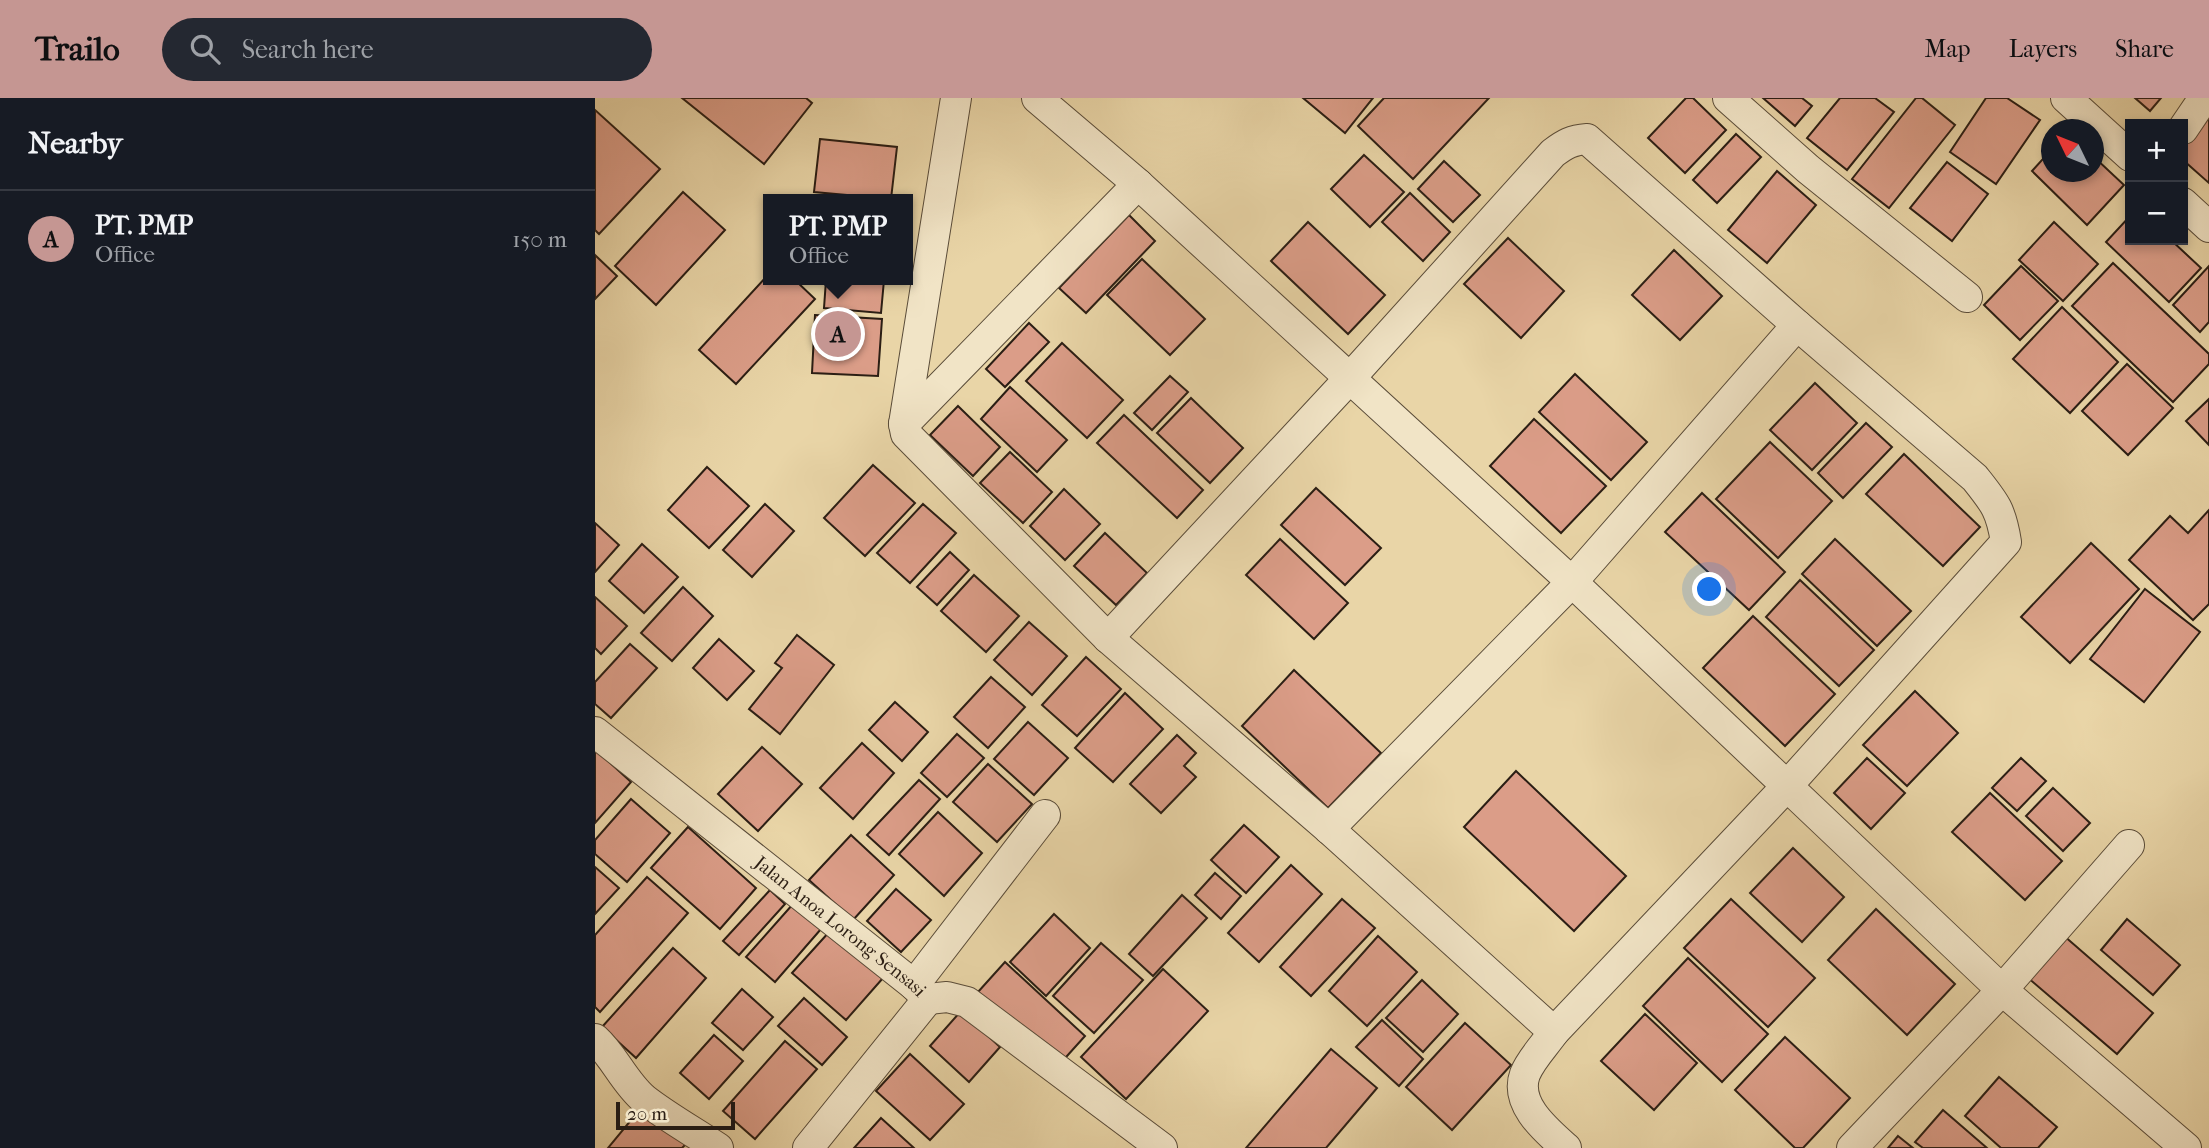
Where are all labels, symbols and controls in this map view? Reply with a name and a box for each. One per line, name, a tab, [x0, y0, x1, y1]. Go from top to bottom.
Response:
search box	[162, 18, 652, 81]
text: Trailo	[35, 30, 120, 69]
icon: search	[186, 30, 224, 68]
text: Search here	[242, 34, 374, 65]
text: Map	[1925, 35, 1971, 63]
text: Layers	[2009, 35, 2077, 63]
text: Share	[2115, 35, 2174, 63]
north arrow	[2041, 119, 2104, 182]
map controls	[2125, 119, 2188, 245]
button: +	[2125, 119, 2188, 182]
text: Nearby	[28, 126, 123, 161]
button: −	[2125, 182, 2188, 245]
popup	[763, 194, 913, 285]
text: PT. PMP	[95, 210, 193, 241]
text: PT. PMP	[789, 211, 887, 242]
text: A	[44, 226, 58, 253]
text: 150 m	[512, 226, 567, 253]
text: Office	[95, 241, 155, 268]
text: Office	[789, 242, 849, 269]
pin: A	[815, 308, 861, 360]
your location	[1692, 572, 1726, 606]
street label: Jalan Anoa Lorong Sensasi	[748, 850, 931, 1002]
scale bar	[616, 1099, 735, 1131]
text: 20 m	[627, 1103, 667, 1125]

